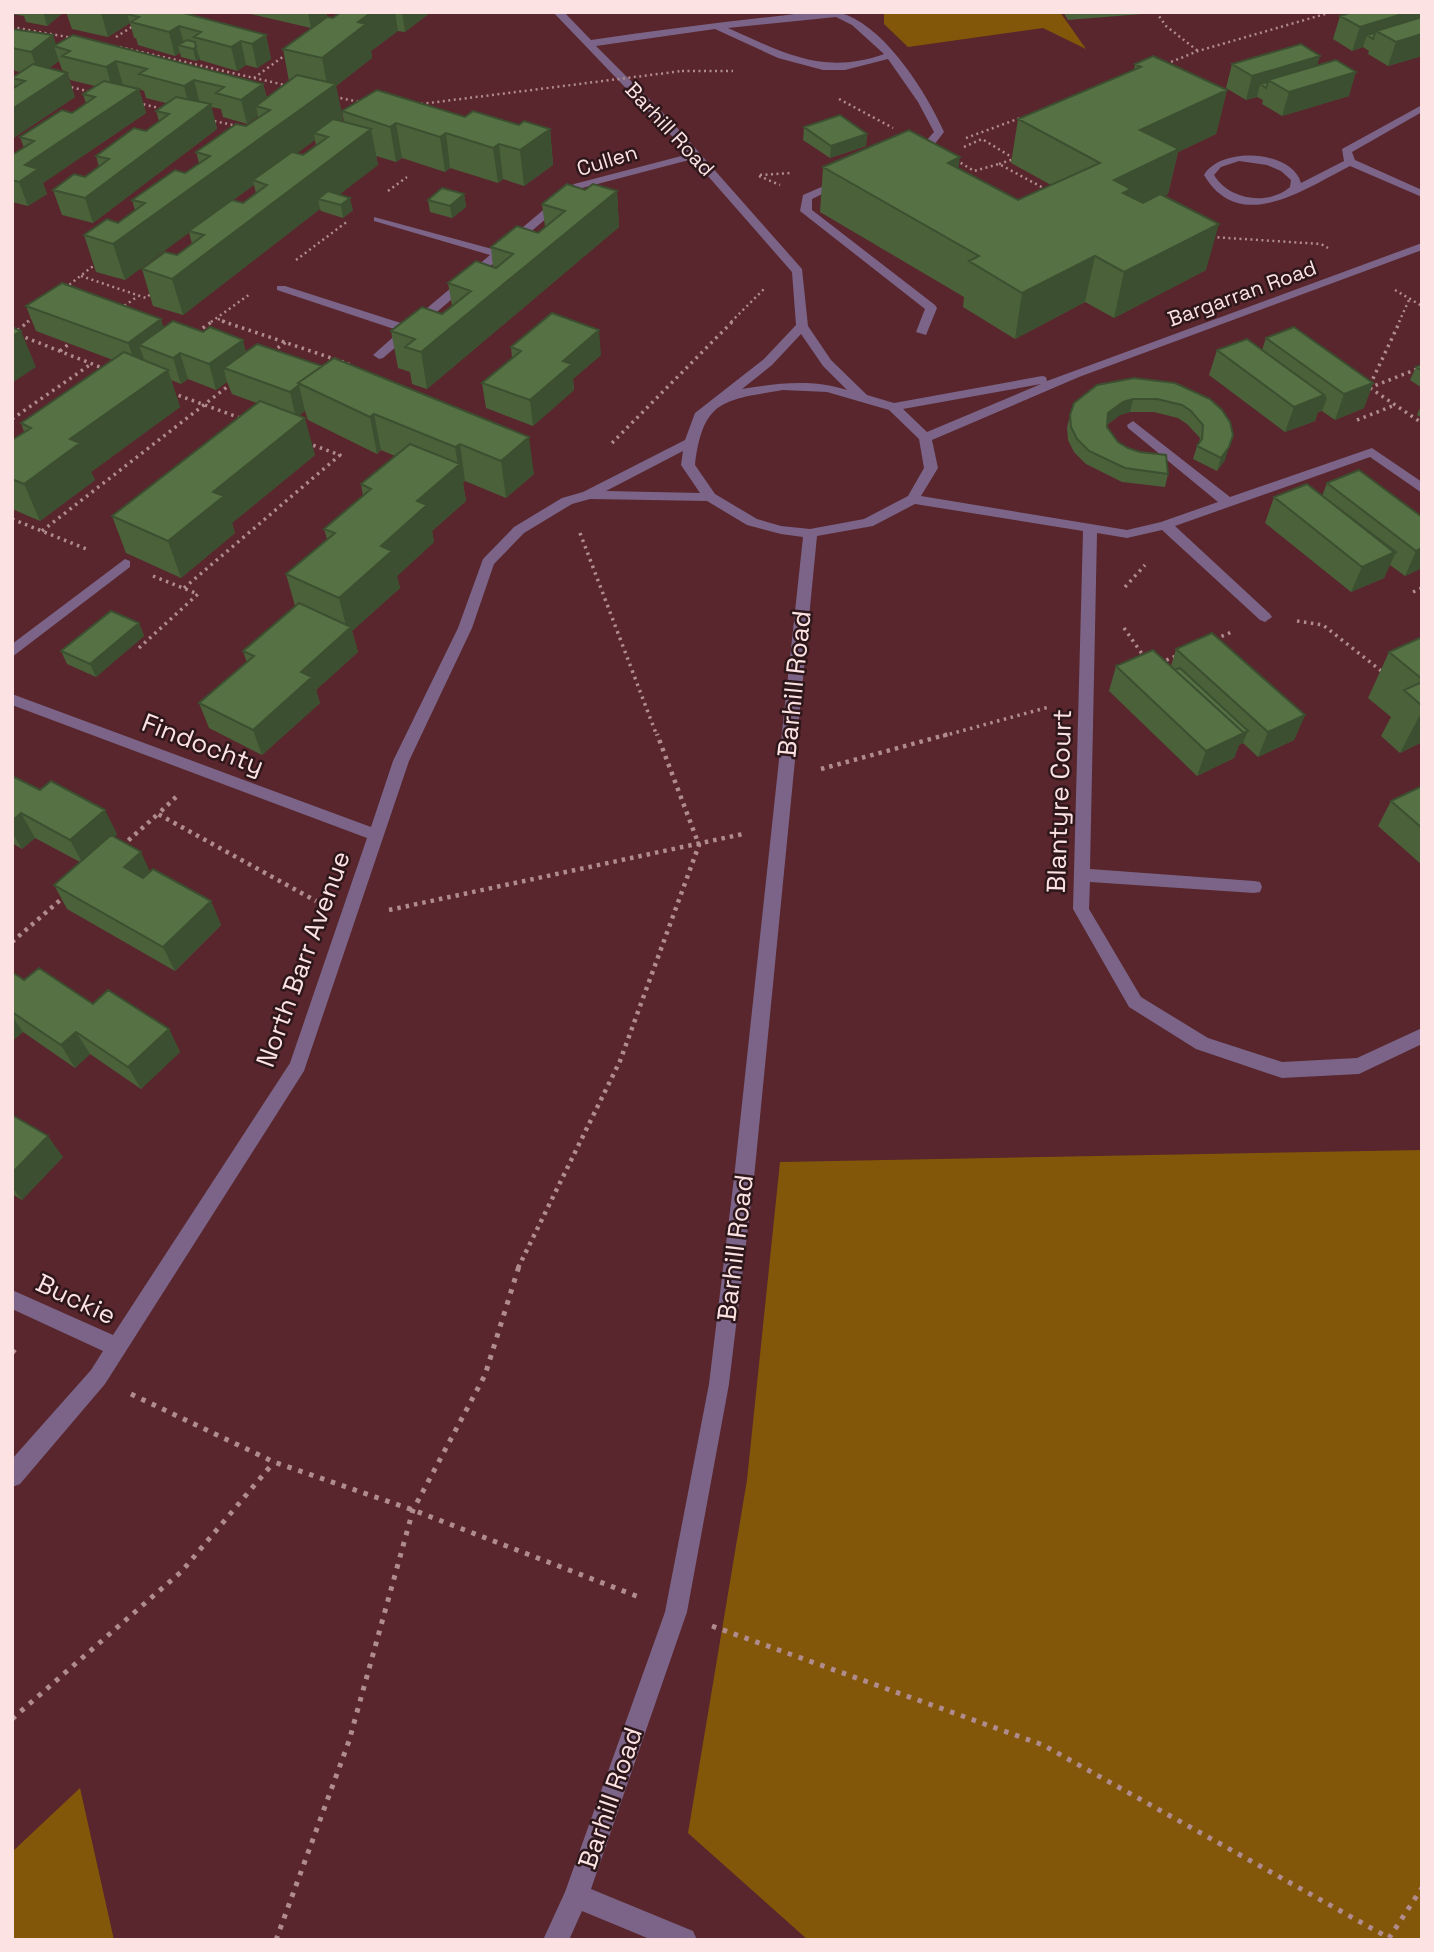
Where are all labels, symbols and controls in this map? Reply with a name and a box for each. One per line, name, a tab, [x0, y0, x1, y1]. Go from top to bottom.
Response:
street label: Barhill Road	[620, 76, 720, 182]
street label: Cullen	[573, 138, 641, 182]
street label: Bargarran Road	[1164, 254, 1320, 332]
street label: Barhill Road	[769, 609, 819, 759]
street label: Findochty	[137, 705, 269, 783]
street label: Blantyre Court	[1039, 709, 1079, 893]
street label: North Barr Avenue	[248, 846, 358, 1072]
street label: Barhill Road	[709, 1173, 761, 1323]
street label: Buckie	[31, 1266, 121, 1332]
street label: Barhill Road	[570, 1723, 650, 1873]

